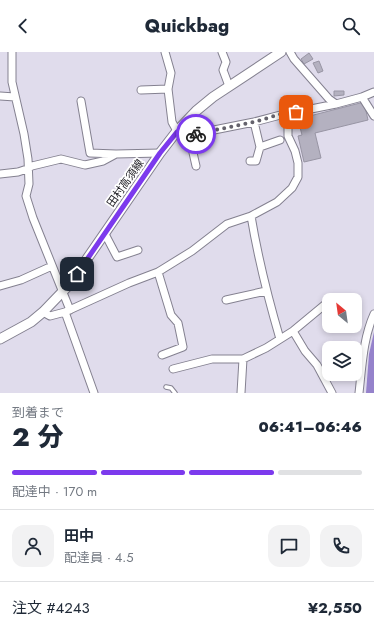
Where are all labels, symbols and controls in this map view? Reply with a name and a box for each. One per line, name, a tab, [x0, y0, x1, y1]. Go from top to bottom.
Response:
text: Quickbag	[145, 13, 229, 39]
icon: back	[12, 15, 34, 37]
icon: search	[340, 15, 362, 37]
pin	[279, 95, 313, 129]
icon: bag	[285, 101, 307, 123]
courier	[176, 114, 216, 154]
icon: bike	[185, 123, 207, 145]
street label: 田村高須線	[103, 156, 147, 210]
pin	[60, 257, 94, 291]
icon: home	[66, 263, 88, 285]
north arrow	[322, 293, 362, 333]
map controls	[322, 293, 362, 381]
button: layers	[322, 341, 362, 381]
text: 到着まで	[12, 403, 64, 422]
text: 06:41–06:46	[259, 416, 362, 438]
text: 2 分	[12, 418, 64, 456]
text: 配達中 · 170 m	[12, 482, 97, 501]
button: person	[12, 525, 54, 567]
text: 田中	[64, 525, 94, 547]
button: chat	[268, 525, 310, 567]
button: phone	[320, 525, 362, 567]
text: 配達員 · 4.5	[64, 548, 134, 567]
text: 注文 #4243	[12, 597, 90, 619]
text: ¥2,550	[308, 597, 362, 619]

